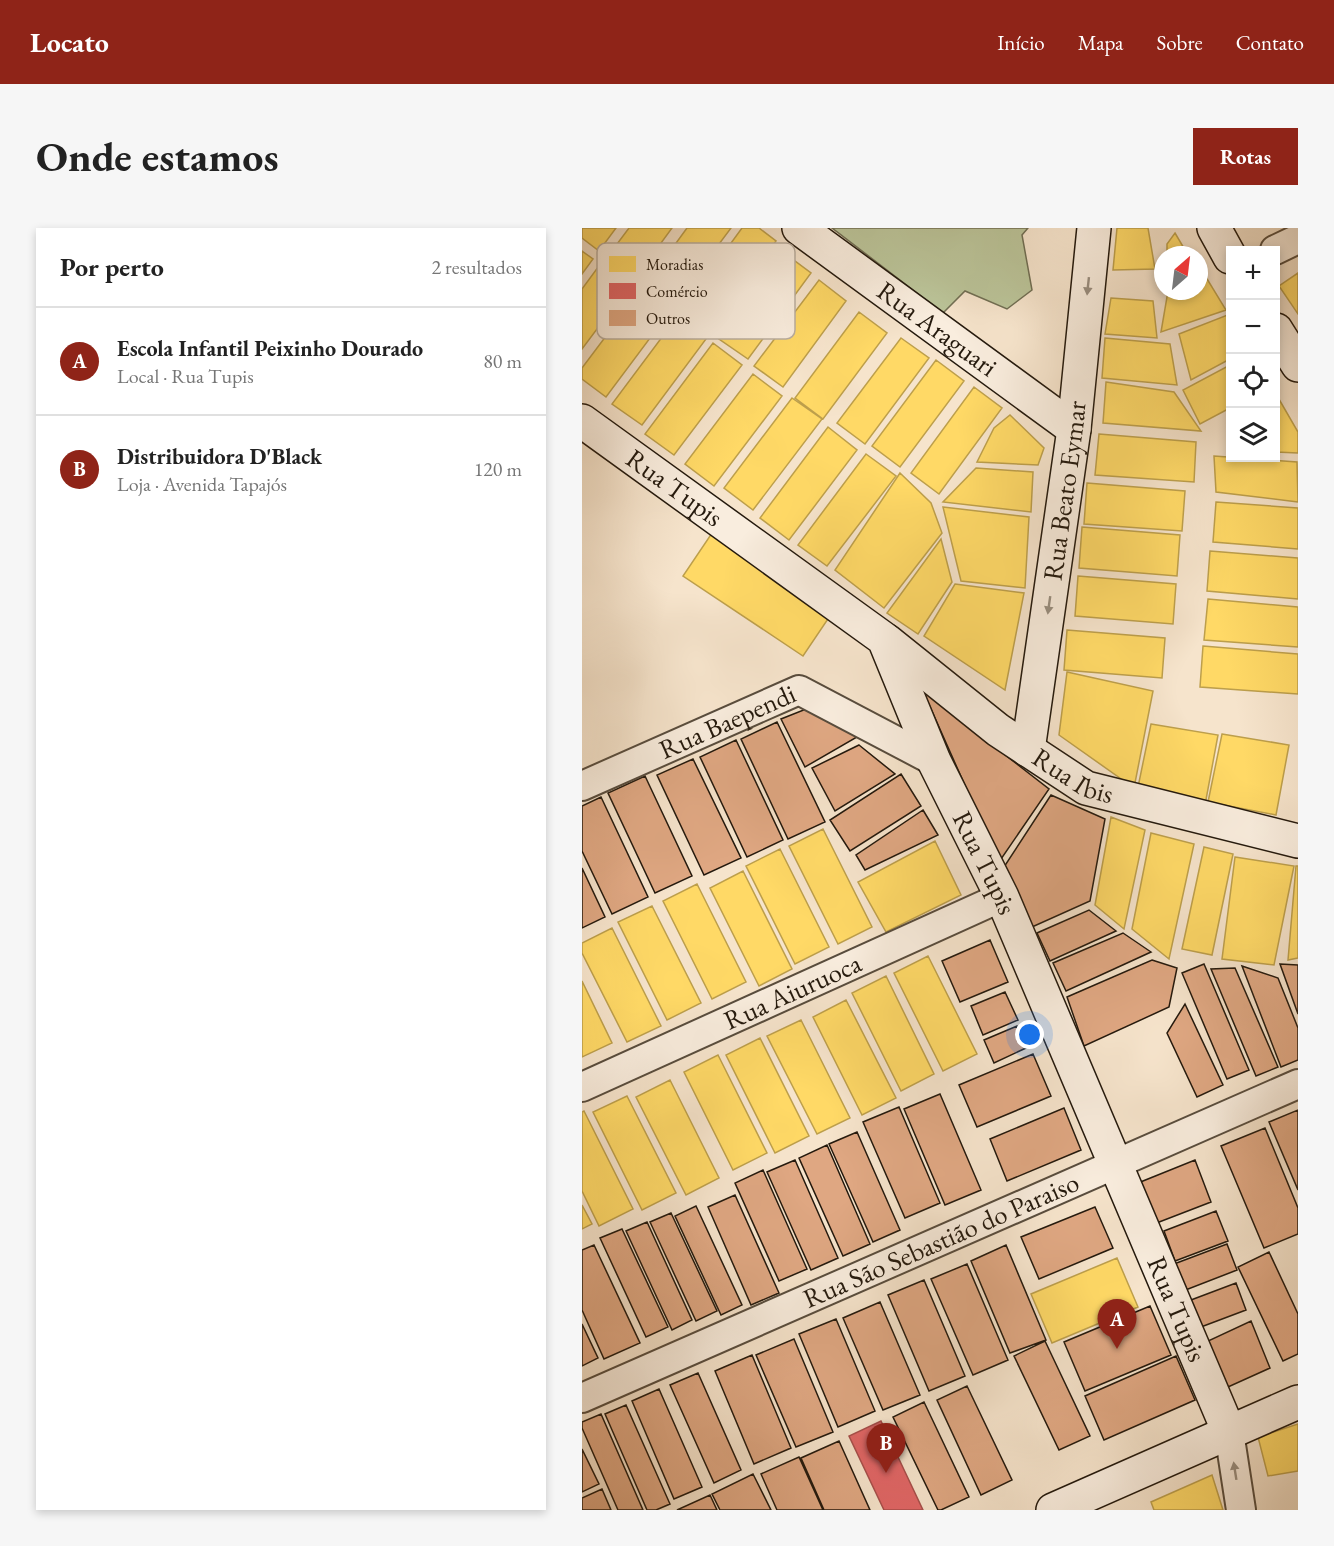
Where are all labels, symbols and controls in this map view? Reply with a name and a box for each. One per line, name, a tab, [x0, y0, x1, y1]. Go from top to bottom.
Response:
text: Locato	[30, 24, 109, 60]
text: Início	[997, 29, 1045, 56]
text: Mapa	[1078, 29, 1123, 56]
text: Sobre	[1156, 29, 1203, 56]
text: Contato	[1236, 29, 1304, 56]
button: Rotas	[1193, 128, 1298, 185]
text: Onde estamos	[36, 129, 279, 184]
legend	[597, 243, 795, 339]
north arrow	[1154, 246, 1208, 300]
map controls	[1226, 246, 1280, 462]
button: +	[1226, 246, 1280, 300]
text: Por perto	[60, 250, 164, 284]
text: 2 resultados	[431, 254, 522, 280]
text: Moradias	[646, 254, 703, 275]
street label: Rua Araguari	[870, 273, 1005, 384]
one-way arrow	[1083, 277, 1093, 296]
text: Comércio	[646, 281, 708, 302]
button: −	[1226, 300, 1280, 354]
text: Outros	[646, 308, 690, 329]
text: Escola Infantil Peixinho Dourado	[117, 334, 423, 363]
text: A	[72, 348, 87, 374]
text: 80 m	[483, 348, 522, 374]
button: locate	[1226, 354, 1280, 408]
text: Local · Rua Tupis	[117, 363, 254, 389]
street label: Rua Beato Eymar	[1034, 399, 1094, 583]
button: layers	[1226, 408, 1280, 462]
street label: Rua Tupis	[619, 441, 730, 534]
text: Distribuidora D'Black	[117, 442, 322, 471]
text: B	[73, 456, 86, 482]
text: 120 m	[474, 456, 522, 482]
text: Loja · Avenida Tapajós	[117, 471, 287, 497]
one-way arrow	[1044, 595, 1054, 614]
street label: Rua Baependi	[653, 676, 801, 767]
street label: Rua Ibis	[1026, 740, 1117, 811]
street label: Rua Tupis	[945, 805, 1025, 920]
street label: Rua Aiuruoca	[718, 945, 867, 1038]
your location	[1015, 1020, 1044, 1049]
street label: Rua São Sebastião do Paraiso	[797, 1164, 1084, 1316]
street label: Rua Tupis	[1139, 1251, 1215, 1367]
pin: A	[1098, 1300, 1136, 1349]
pin: B	[866, 1424, 906, 1473]
one-way arrow	[1230, 1461, 1239, 1480]

